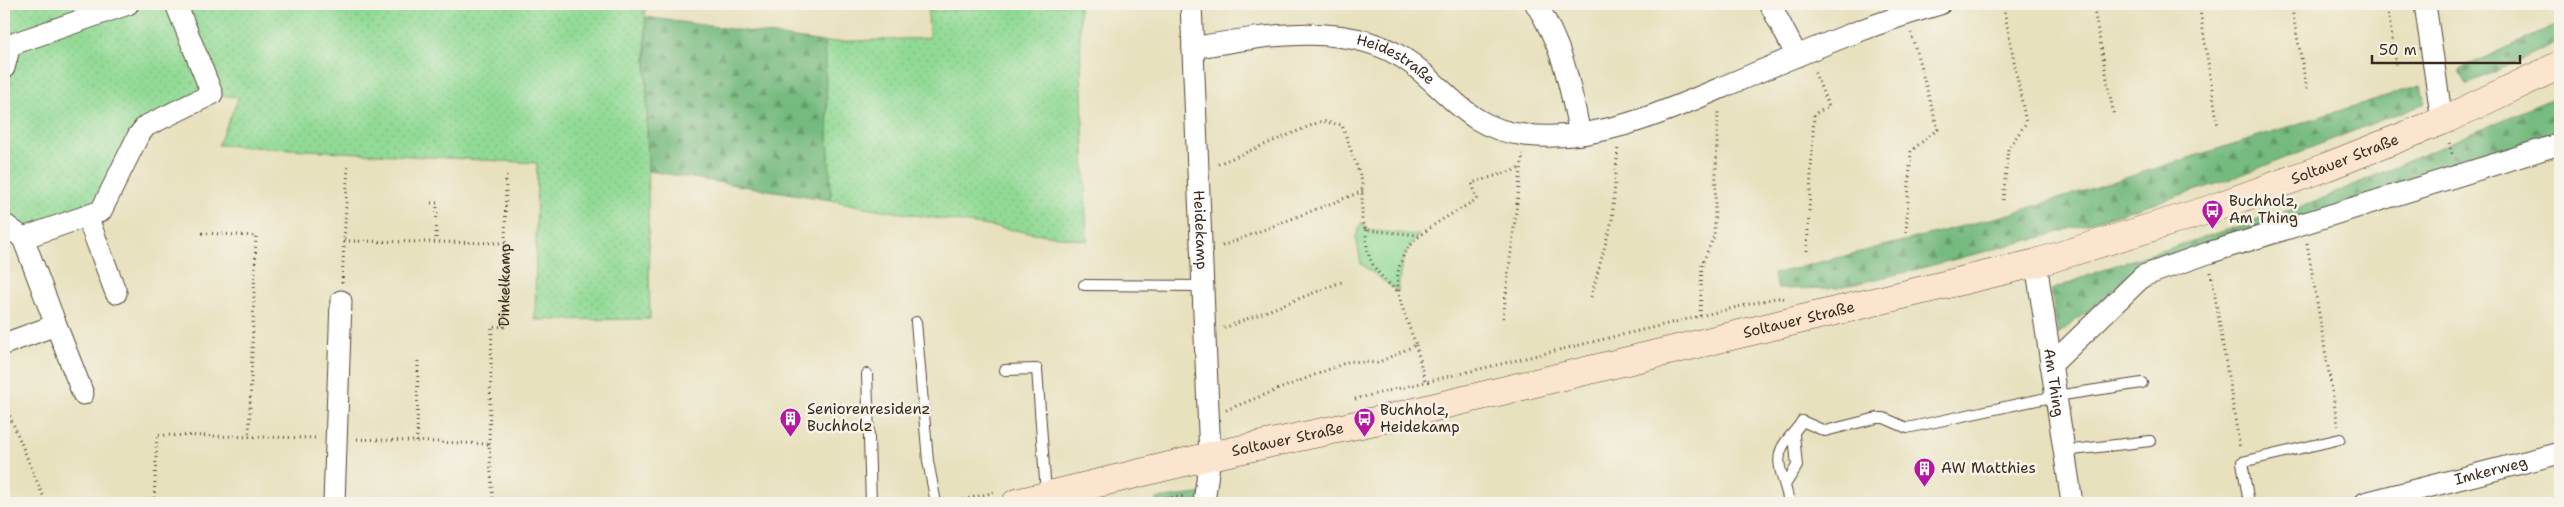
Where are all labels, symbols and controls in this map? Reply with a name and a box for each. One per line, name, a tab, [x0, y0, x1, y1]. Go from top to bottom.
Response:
street label: Heidestraße	[1354, 29, 1439, 89]
scale bar	[2372, 32, 2519, 64]
text: 50 m	[2379, 40, 2417, 60]
street label: Soltauer Straße	[2288, 129, 2402, 189]
street label: Heidekamp	[1189, 190, 1212, 270]
place label: Buchholz, Am Thing	[2229, 191, 2298, 228]
bus stop icon: Buchholz, Am Thing	[2201, 198, 2225, 229]
street label: Dinkelkamp	[494, 243, 515, 327]
street label: Soltauer Straße	[1741, 297, 1857, 343]
street label: Am Thing	[2039, 347, 2069, 418]
place label: Seniorenresidenz Buchholz	[807, 399, 930, 436]
place label: Buchholz, Heidekamp	[1380, 400, 1460, 437]
building icon: Seniorenresidenz Buchholz	[779, 406, 803, 437]
bus stop icon: Buchholz, Heidekamp	[1352, 407, 1376, 438]
street label: Soltauer Straße	[1230, 418, 1346, 461]
street label: Imkerweg	[2452, 452, 2529, 490]
building icon: AW Matthies	[1913, 456, 1937, 487]
place label: AW Matthies	[1941, 458, 2036, 478]

